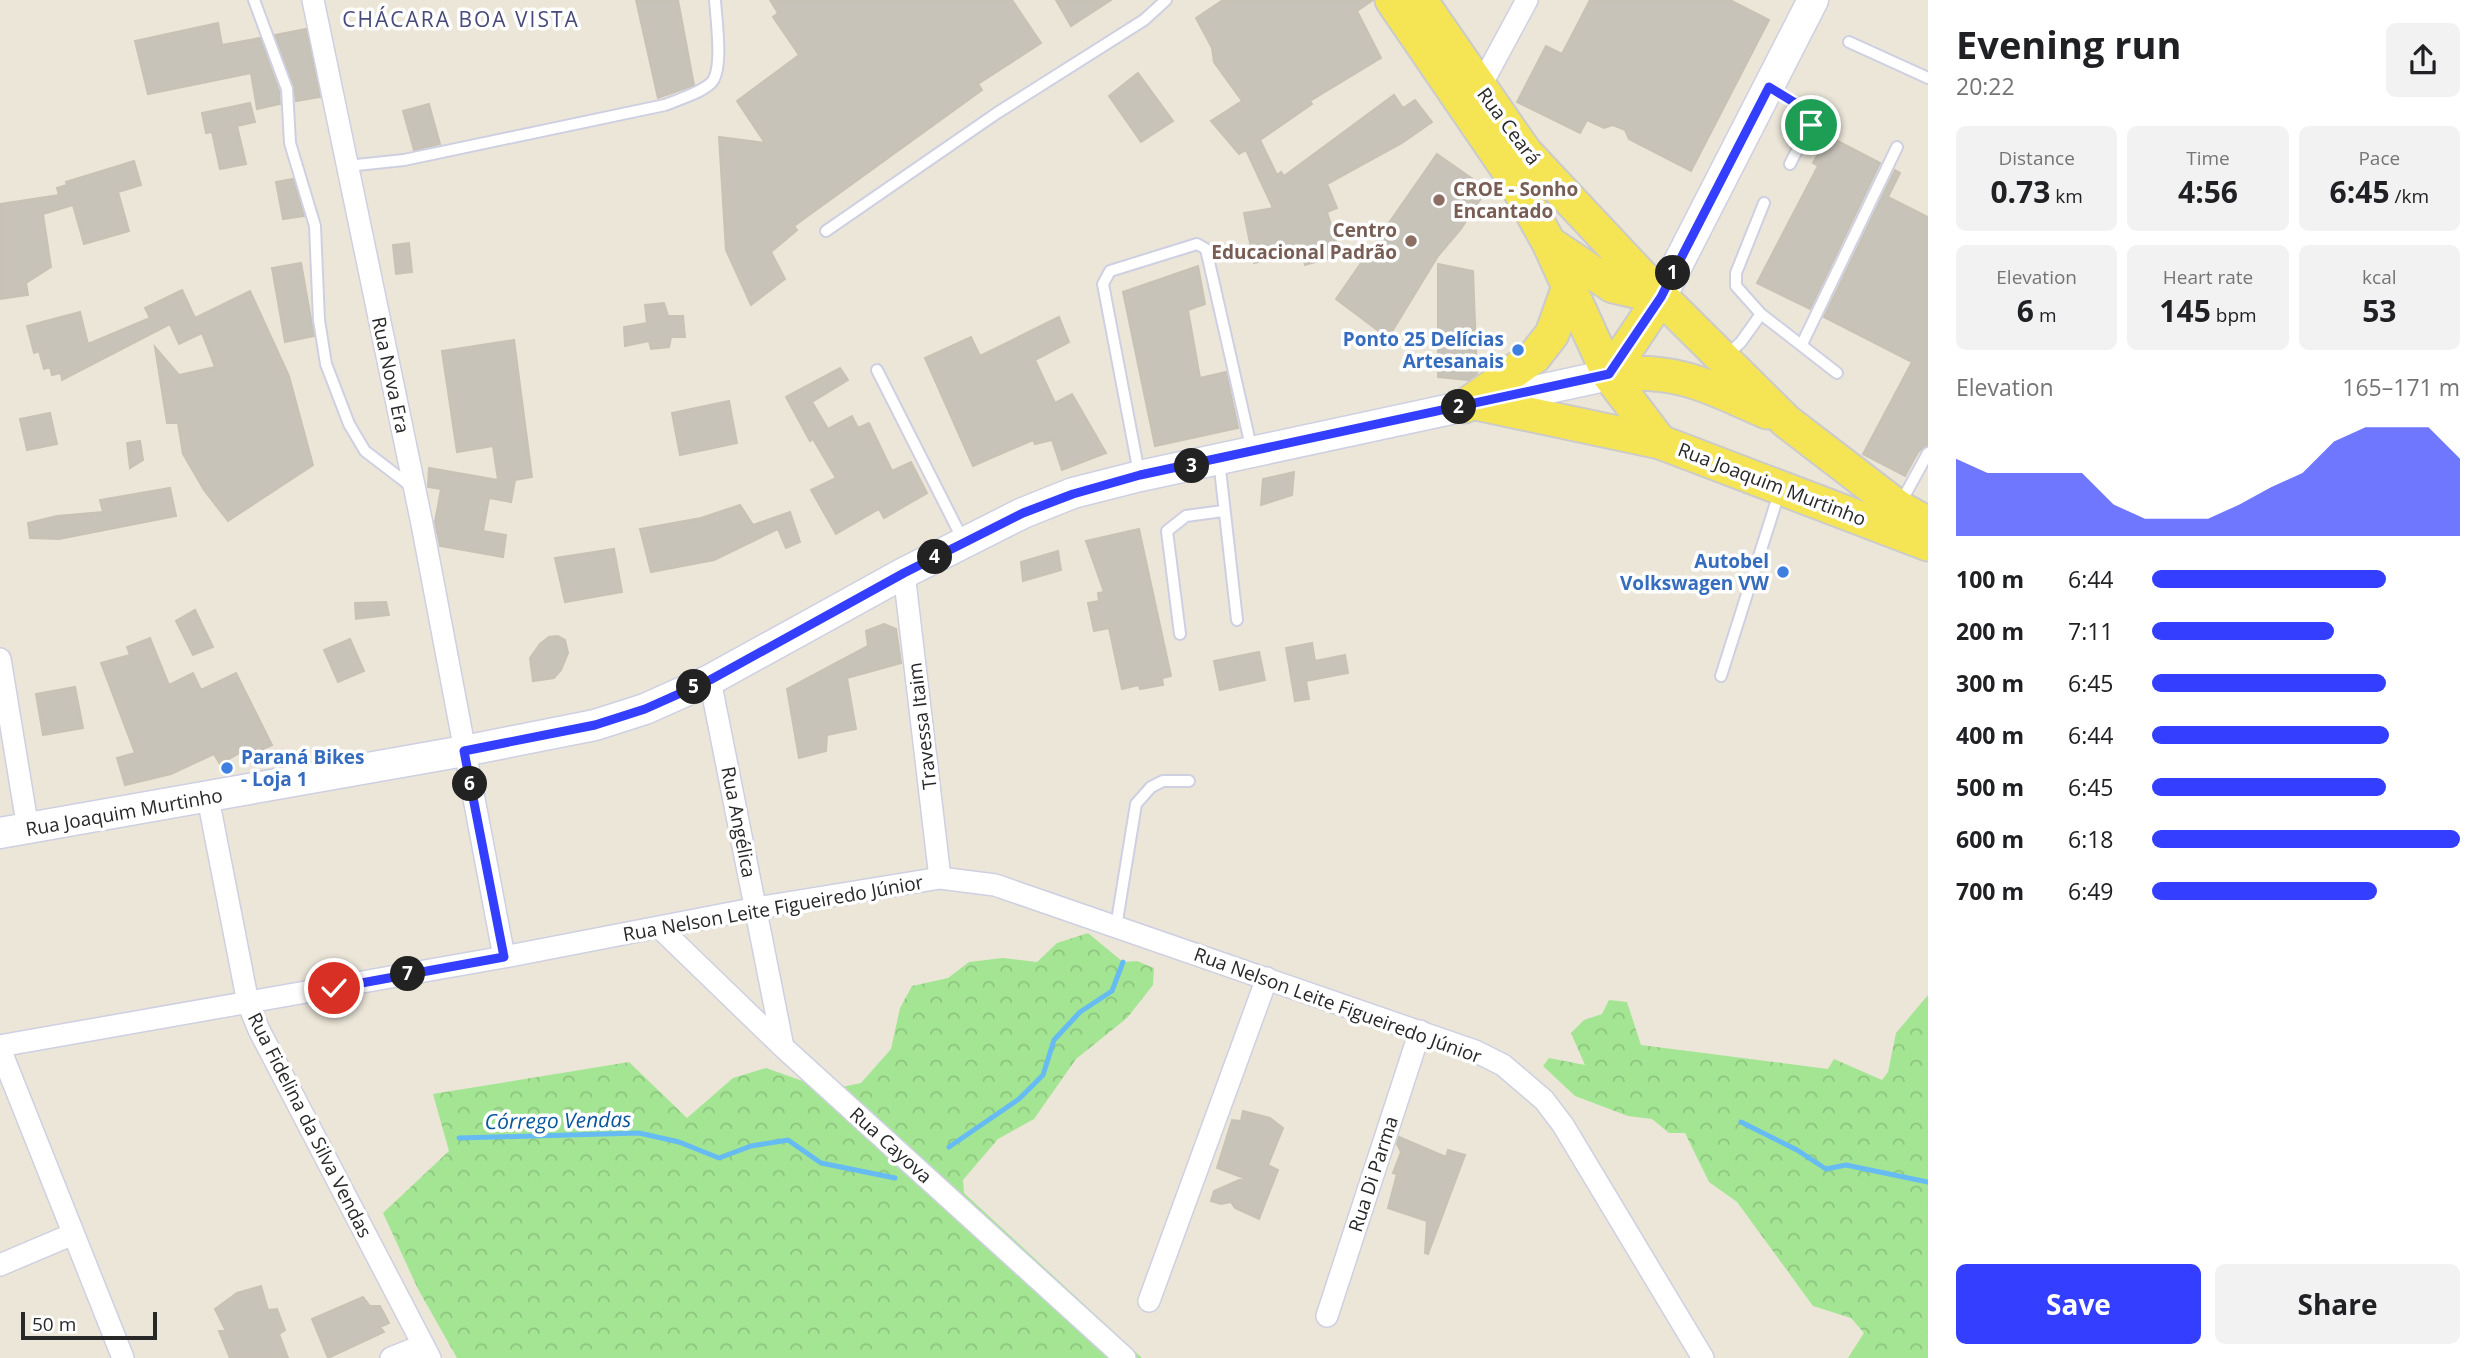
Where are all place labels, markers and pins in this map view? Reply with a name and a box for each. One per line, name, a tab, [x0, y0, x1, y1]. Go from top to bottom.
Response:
pin	[1781, 95, 1841, 155]
place label: CROE - Sonho Encantado	[1453, 176, 1578, 224]
marker: CROE - Sonho Encantado	[1431, 192, 1447, 208]
place label: Centro Educacional Padrão	[1211, 217, 1397, 265]
marker: Centro Educacional Padrão	[1403, 233, 1419, 249]
pin: 1	[1656, 256, 1690, 290]
place label: Ponto 25 Delícias Artesanais	[1343, 326, 1504, 374]
marker: Ponto 25 Delícias Artesanais	[1510, 342, 1526, 358]
pin: 2	[1442, 390, 1476, 424]
pin: 3	[1174, 448, 1210, 484]
pin: 4	[918, 540, 953, 574]
place label: Autobel Volkswagen VW	[1620, 548, 1770, 596]
marker: Autobel Volkswagen VW	[1775, 564, 1791, 580]
pin: 5	[676, 670, 712, 704]
place label: Paraná Bikes - Loja 1	[241, 744, 364, 792]
marker: Paraná Bikes - Loja 1	[219, 760, 235, 776]
pin: 6	[452, 766, 488, 802]
pin: 7	[390, 956, 426, 992]
pin	[304, 958, 364, 1018]

